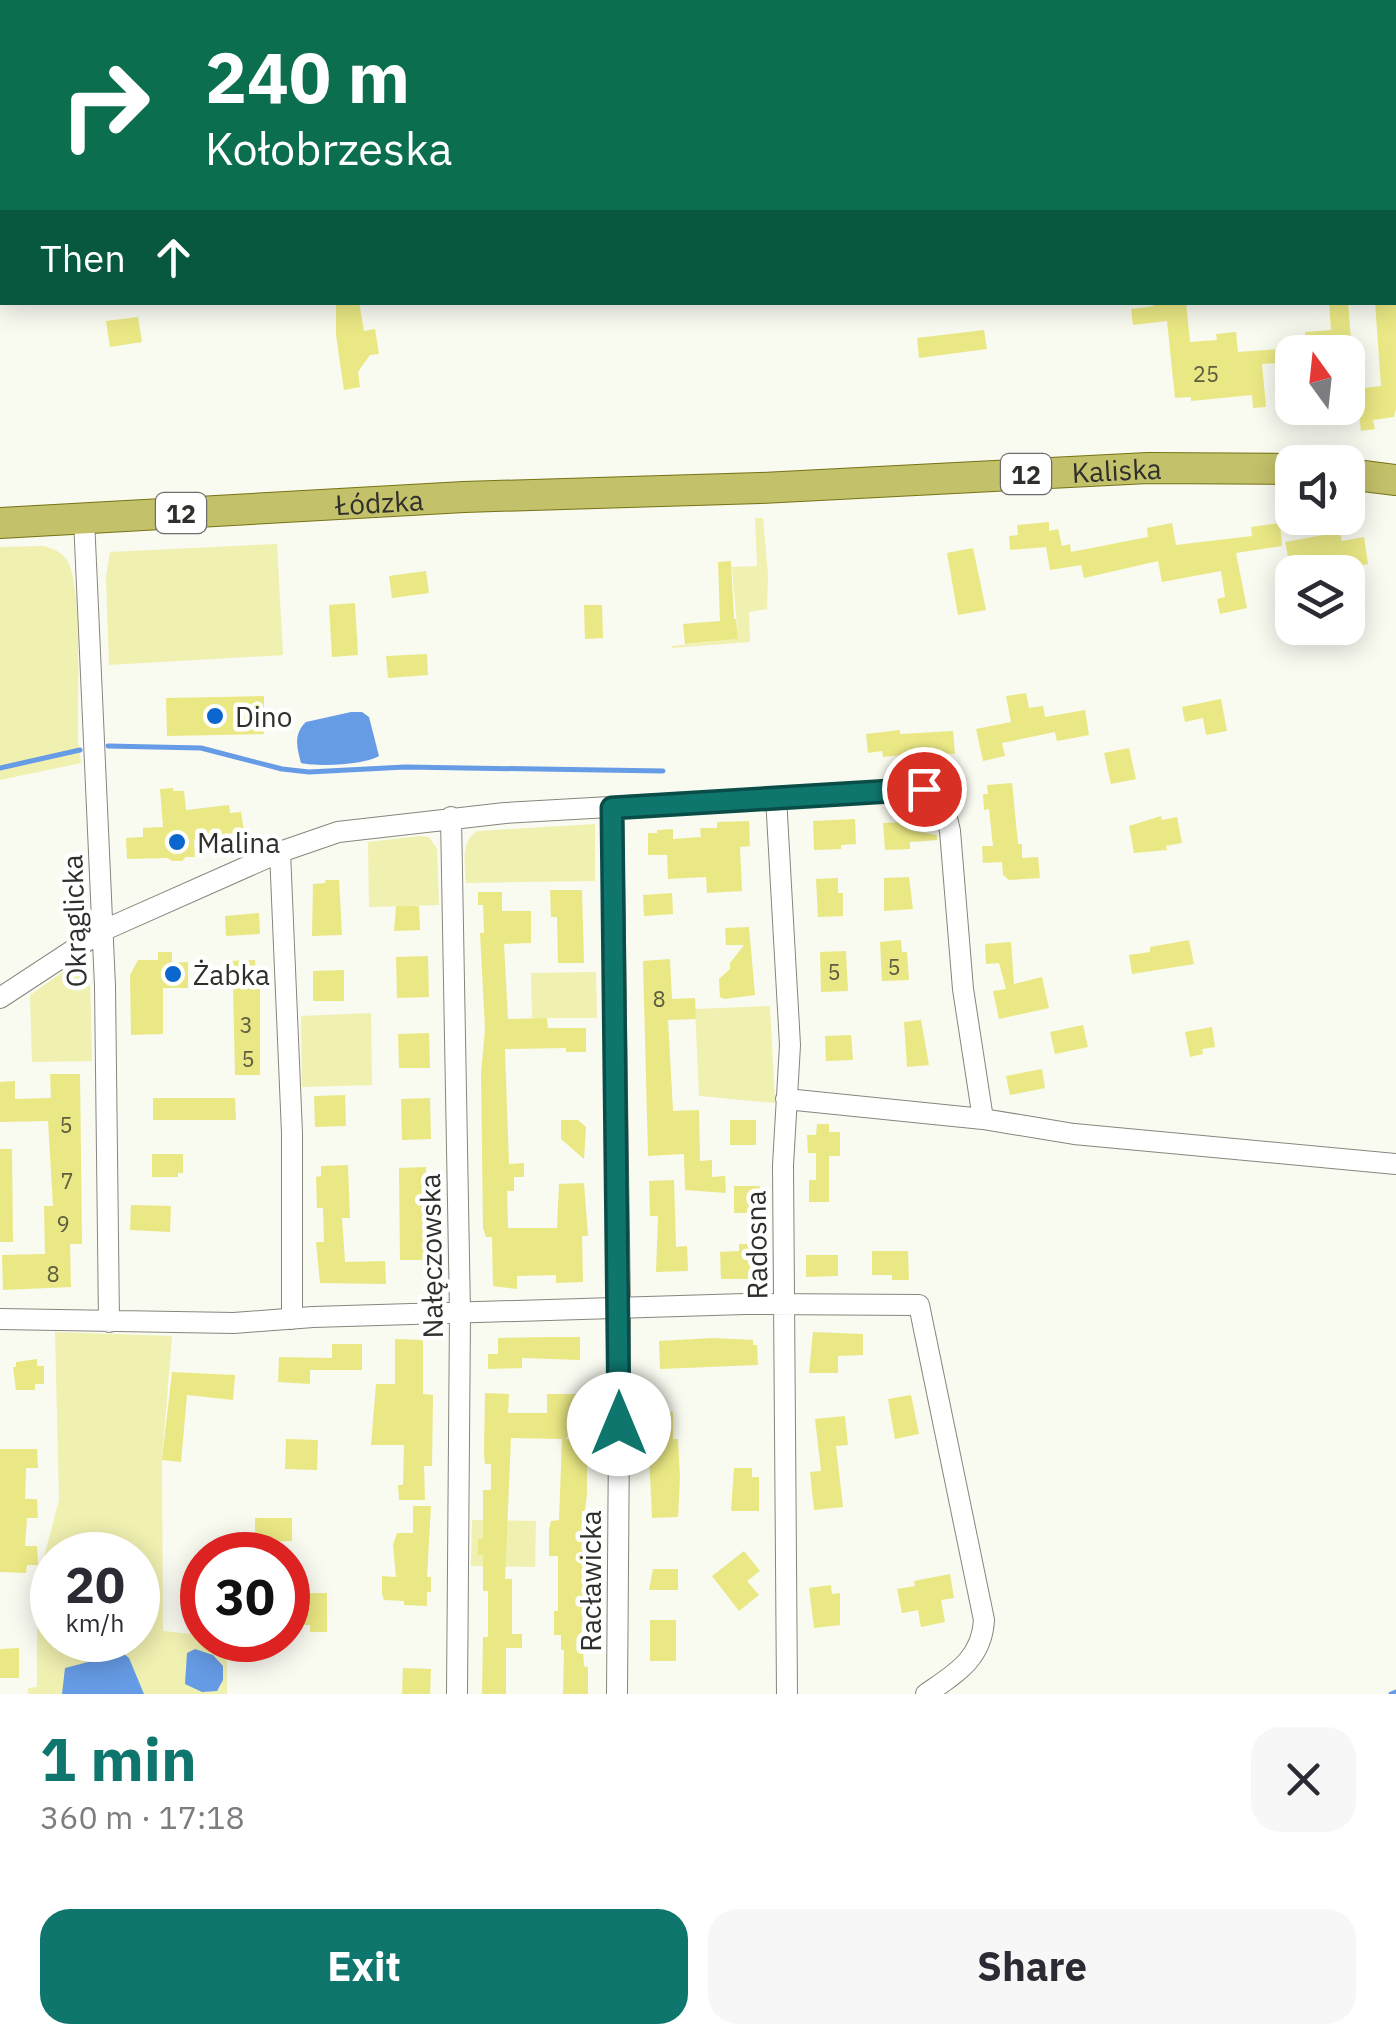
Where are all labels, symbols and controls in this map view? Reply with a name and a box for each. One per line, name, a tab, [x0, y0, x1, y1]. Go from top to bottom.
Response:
text: 240 m	[205, 31, 410, 122]
icon: right	[40, 40, 170, 170]
text: Kołobrzeska	[205, 119, 453, 177]
icon: ahead	[146, 230, 201, 285]
text: Then	[40, 233, 126, 282]
north arrow	[1275, 335, 1365, 425]
map controls	[1275, 335, 1365, 645]
house number: 25	[1193, 359, 1219, 388]
button: sound	[1275, 445, 1365, 535]
street label: Kaliska	[1071, 449, 1162, 490]
road number: 12	[1001, 454, 1051, 494]
street label: Łódzka	[333, 481, 425, 523]
road number: 12	[156, 493, 206, 533]
button: layers	[1275, 555, 1365, 645]
place label: Dino	[235, 698, 292, 735]
marker: Dino	[204, 705, 226, 727]
pin	[882, 747, 967, 832]
icon: arrive	[897, 762, 952, 817]
place label: Malina	[197, 824, 280, 861]
marker: Malina	[166, 831, 188, 853]
street label: Okrąglicka	[53, 854, 95, 988]
house number: 5	[887, 952, 901, 981]
place label: Żabka	[193, 956, 270, 993]
house number: 5	[827, 957, 841, 986]
marker: Żabka	[162, 963, 184, 985]
house number: 8	[652, 984, 666, 1013]
house number: 3	[239, 1010, 253, 1039]
house number: 5	[241, 1044, 255, 1073]
house number: 5	[59, 1110, 73, 1139]
house number: 7	[60, 1166, 74, 1195]
street label: Nałęczowska	[411, 1173, 451, 1339]
street label: Radosna	[737, 1190, 775, 1300]
house number: 9	[56, 1209, 70, 1238]
house number: 8	[46, 1259, 60, 1288]
position arrow	[567, 1372, 671, 1476]
street label: Racławicka	[572, 1510, 609, 1652]
speed limit sign: 30	[180, 1532, 310, 1662]
text: 20	[65, 1552, 125, 1617]
text: km/h	[66, 1606, 124, 1639]
text: 1 min	[40, 1719, 197, 1798]
button: close	[1251, 1727, 1356, 1832]
text: 360 m · 17:18	[40, 1796, 245, 1838]
button: Exit	[40, 1909, 688, 2024]
button: Share	[708, 1909, 1356, 2024]

